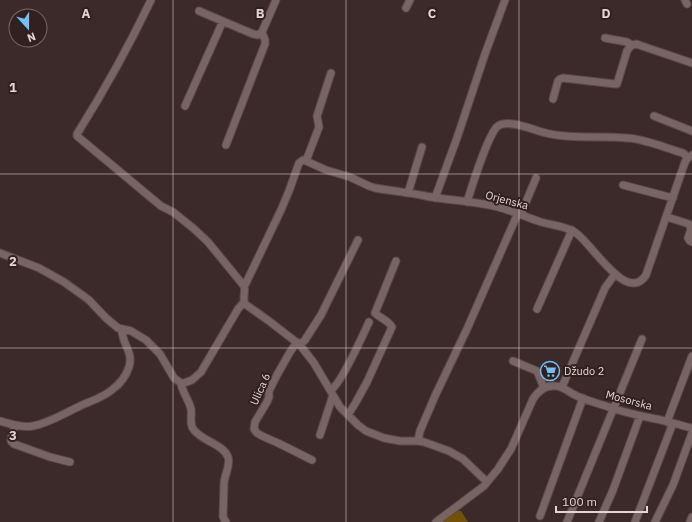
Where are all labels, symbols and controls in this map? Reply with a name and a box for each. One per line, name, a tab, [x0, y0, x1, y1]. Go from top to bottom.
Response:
text: A	[82, 5, 91, 22]
text: B	[256, 5, 265, 22]
text: C	[428, 5, 437, 22]
text: D	[601, 5, 611, 22]
north arrow	[8, 8, 48, 48]
text: N	[25, 29, 38, 45]
text: 1	[9, 79, 17, 96]
street label: Orjenska	[484, 188, 530, 212]
text: 2	[9, 253, 17, 270]
supermarket icon: Džudo 2	[539, 360, 561, 382]
place label: Džudo 2	[564, 364, 604, 378]
street label: Ulica 6	[247, 371, 273, 407]
street label: Mosorska	[604, 387, 654, 413]
text: 3	[9, 427, 17, 444]
scale bar	[556, 488, 647, 514]
text: 100 m	[562, 494, 597, 509]

